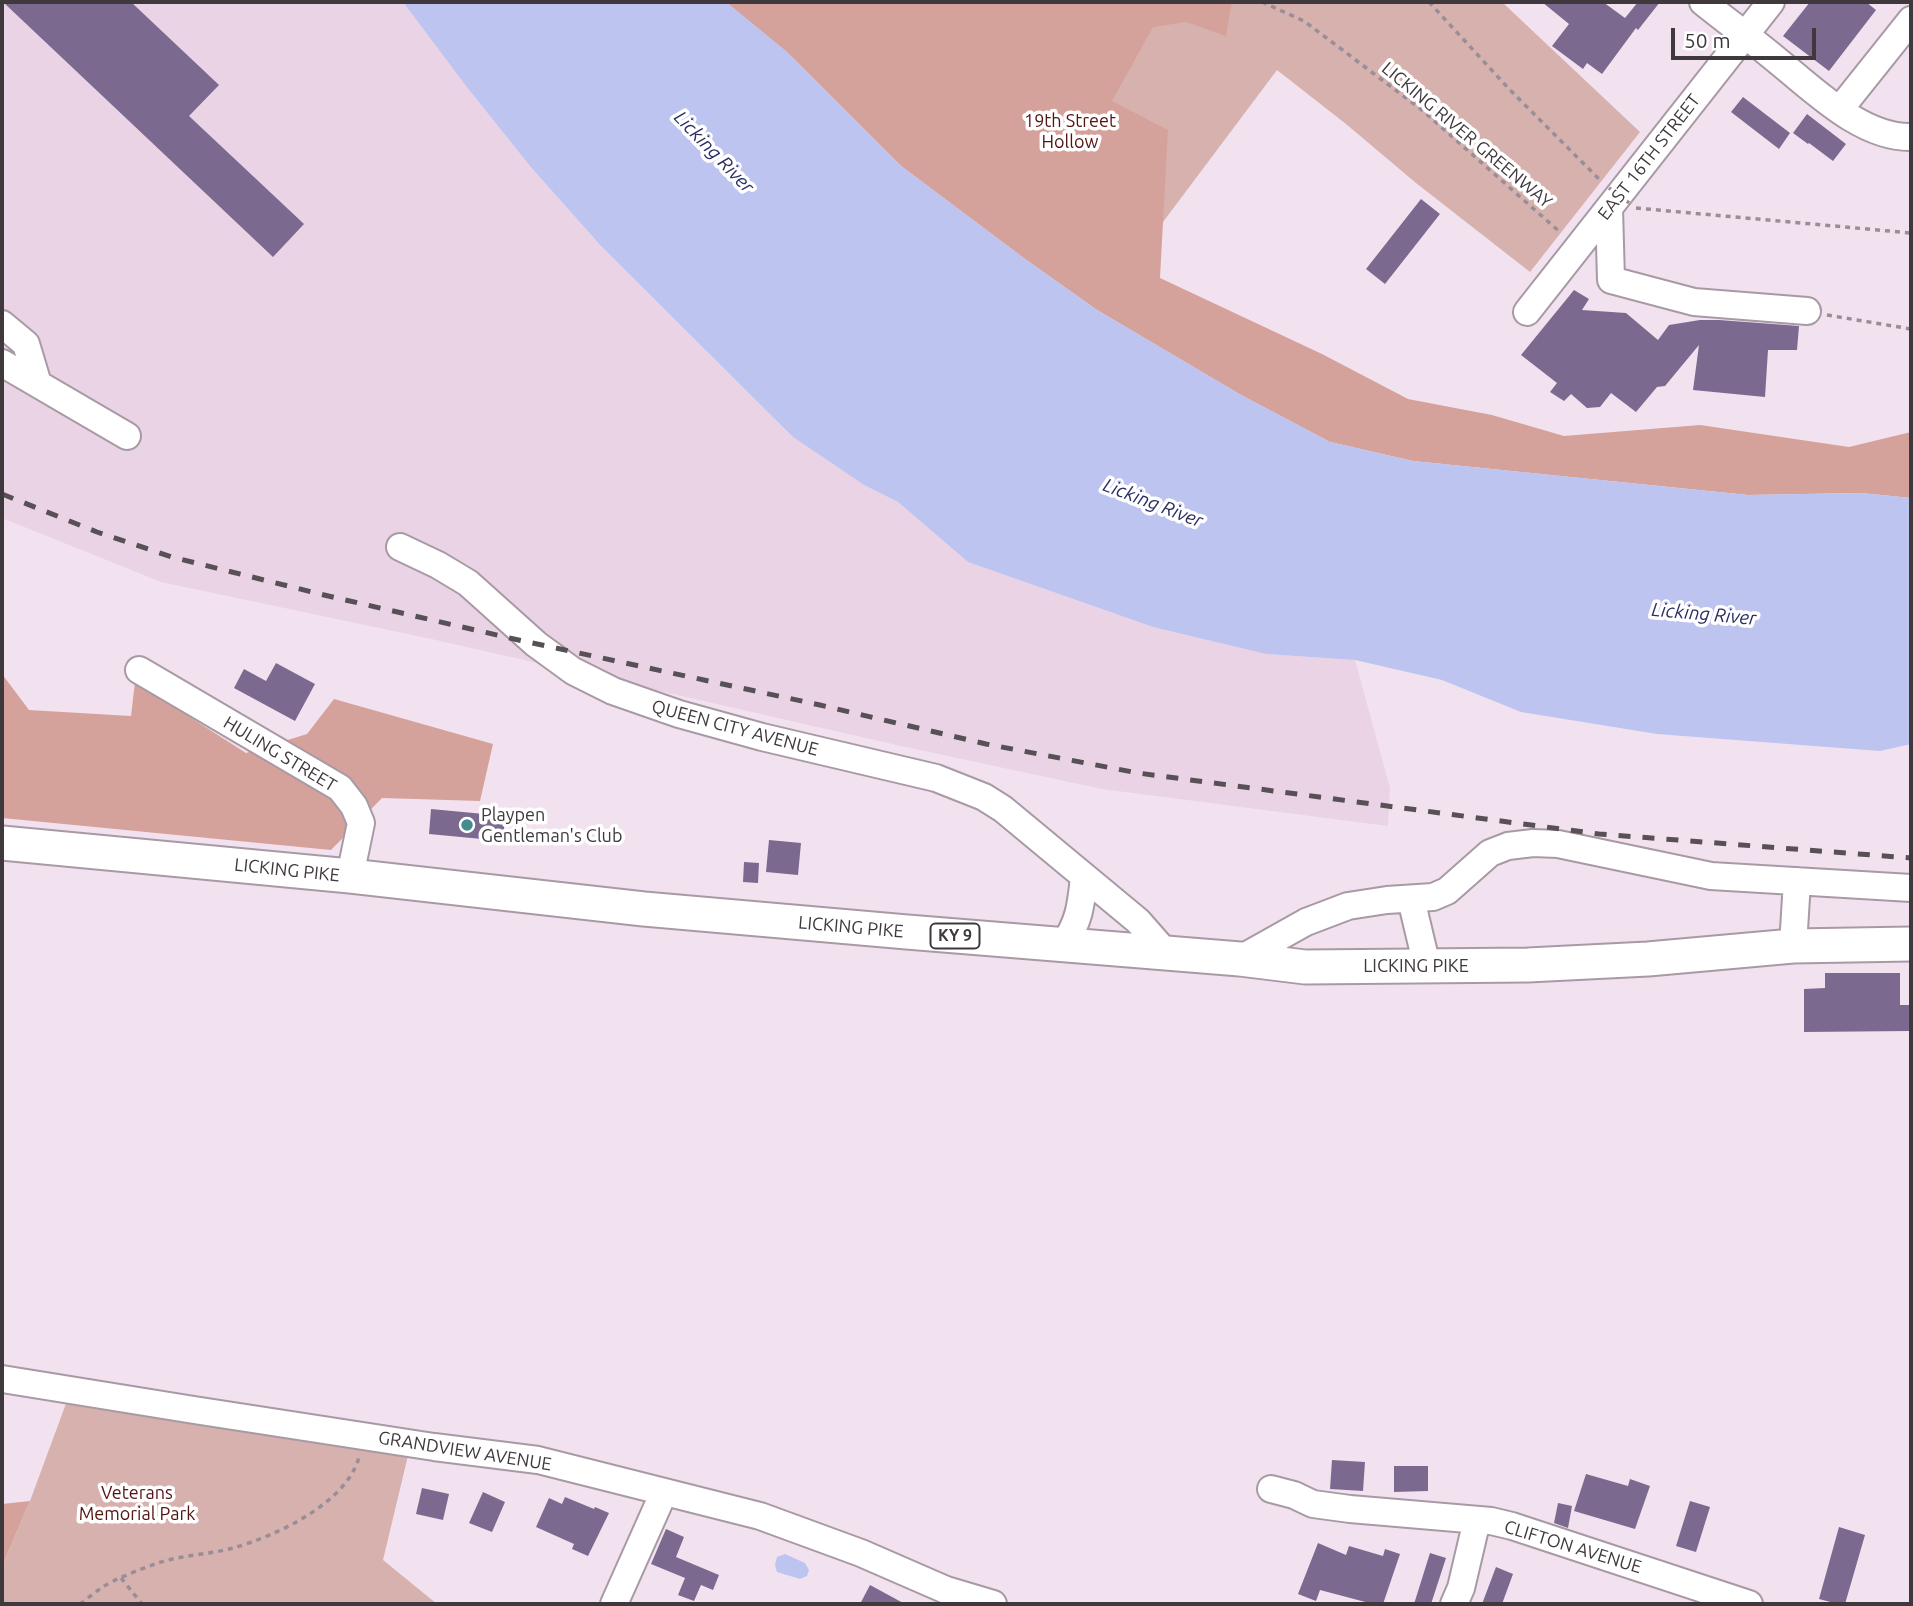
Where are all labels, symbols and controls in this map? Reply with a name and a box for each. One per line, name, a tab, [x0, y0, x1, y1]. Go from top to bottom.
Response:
scale bar	[1675, 14, 1820, 58]
text: 50 m	[1684, 28, 1731, 52]
street label: LICKING RIVER GREENWAY	[1378, 57, 1556, 213]
street label: EAST 16TH STREET	[1593, 90, 1705, 224]
water label: Licking River	[669, 106, 759, 198]
park label: 19th Street Hollow	[1024, 110, 1116, 152]
water label: Licking River	[1100, 474, 1206, 532]
water label: Licking River	[1651, 598, 1757, 630]
street label: QUEEN CITY AVENUE	[649, 695, 821, 761]
street label: HULING STREET	[219, 712, 341, 796]
place label: Playpen Gentleman's Club	[481, 804, 622, 846]
marker: Playpen Gentleman's Club	[459, 817, 475, 833]
street label: LICKING PIKE	[233, 854, 341, 886]
street label: LICKING PIKE	[797, 912, 905, 942]
road number: KY 9	[930, 924, 979, 948]
street label: LICKING PIKE	[1363, 955, 1469, 977]
street label: GRANDVIEW AVENUE	[377, 1427, 553, 1475]
park label: Veterans Memorial Park	[79, 1482, 195, 1524]
street label: CLIFTON AVENUE	[1502, 1516, 1644, 1578]

